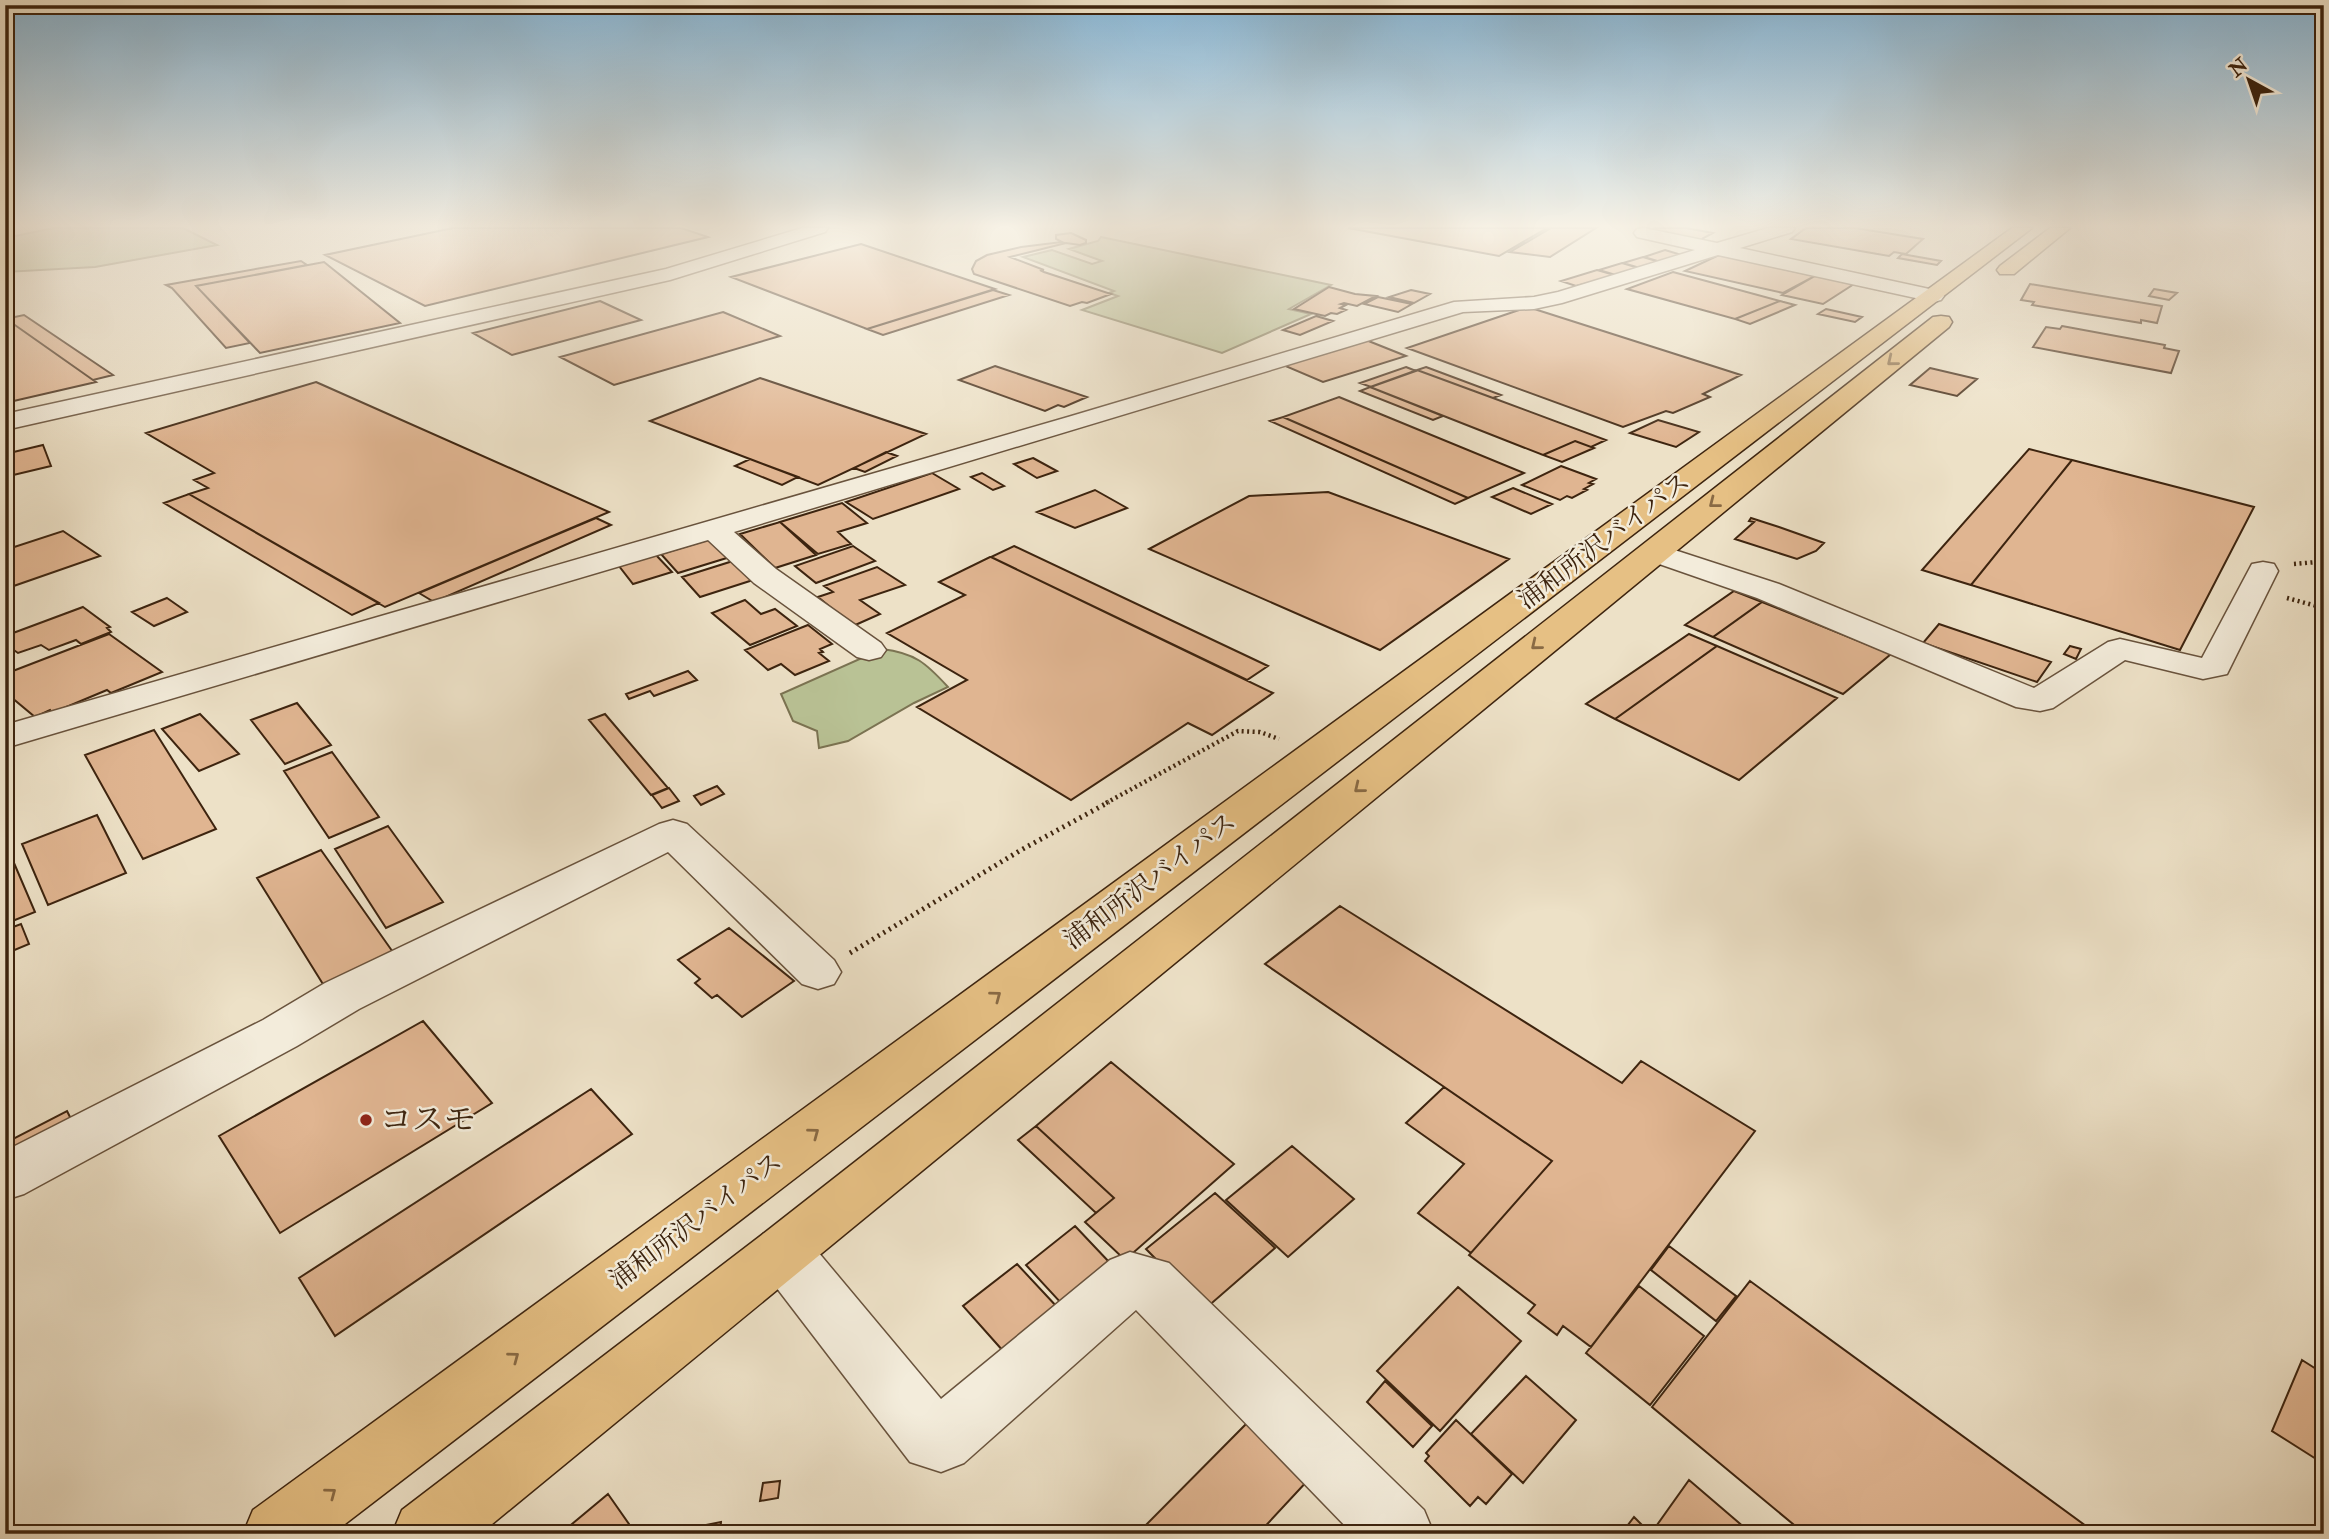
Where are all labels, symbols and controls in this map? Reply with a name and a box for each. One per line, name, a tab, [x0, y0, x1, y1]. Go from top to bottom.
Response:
north arrow	[2214, 46, 2284, 116]
text: N	[2224, 52, 2254, 83]
one-way arrow	[1887, 353, 1900, 366]
street label: 浦和所沢バイパス	[1512, 466, 1696, 616]
one-way arrow	[1709, 495, 1722, 507]
one-way arrow	[1532, 637, 1544, 650]
one-way arrow	[1355, 780, 1368, 792]
street label: 浦和所沢バイパス	[1058, 806, 1242, 956]
one-way arrow	[988, 992, 1001, 1005]
place label: コスモ	[380, 1100, 476, 1140]
marker: コスモ	[358, 1112, 374, 1128]
one-way arrow	[806, 1128, 818, 1141]
street label: 浦和所沢バイパス	[604, 1146, 788, 1296]
one-way arrow	[506, 1353, 518, 1365]
one-way arrow	[323, 1489, 336, 1501]

